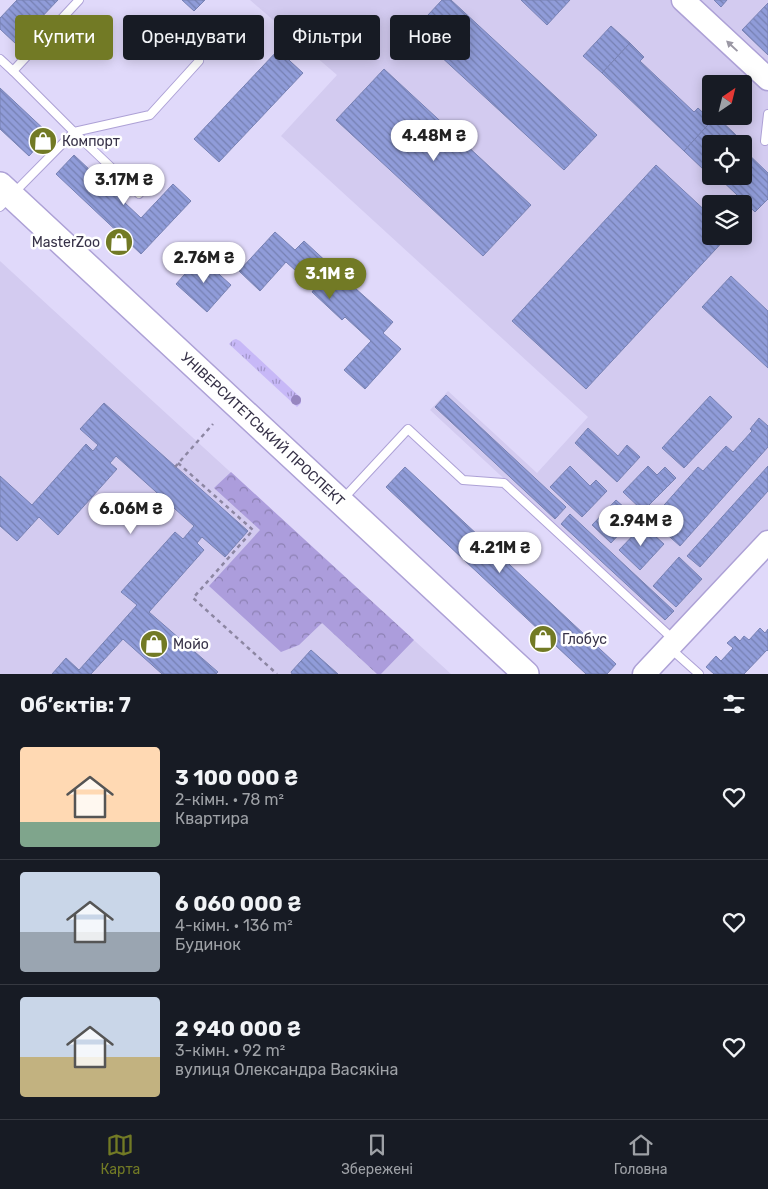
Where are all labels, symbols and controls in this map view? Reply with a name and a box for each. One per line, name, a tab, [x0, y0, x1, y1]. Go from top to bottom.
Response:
chip: Купити	[15, 15, 113, 60]
chip: Орендувати	[123, 15, 264, 60]
chip: Фільтри	[274, 15, 380, 60]
chip: Нове	[390, 15, 470, 60]
one-way arrow	[727, 40, 739, 52]
north arrow	[702, 75, 752, 125]
map controls	[702, 75, 752, 245]
pin: 4.48M ₴	[388, 120, 480, 162]
shop icon: Компорт	[28, 126, 58, 156]
text: 4.48M ₴	[402, 126, 466, 145]
place label: Компорт	[62, 133, 120, 150]
button: locate	[702, 135, 752, 185]
pin: 3.17M ₴	[78, 164, 170, 206]
text: 3.17M ₴	[95, 170, 153, 189]
button: layers	[702, 195, 752, 245]
shop icon: MasterZoo	[104, 227, 134, 257]
place label: MasterZoo	[32, 234, 100, 251]
pin: 2.76M ₴	[158, 242, 250, 284]
text: 2.76M ₴	[173, 248, 235, 267]
pin: 3.1M ₴	[289, 258, 371, 300]
text: 3.1M ₴	[305, 264, 355, 283]
street label: УНІВЕРСИТЕТСЬКИЙ ПРОСПЕКТ	[177, 348, 349, 510]
pin: 6.06M ₴	[85, 492, 177, 535]
text: 6.06M ₴	[99, 499, 163, 518]
pin: 2.94M ₴	[595, 504, 687, 547]
text: 2.94M ₴	[610, 511, 672, 530]
pin: 4.21M ₴	[454, 532, 546, 574]
text: 4.21M ₴	[469, 538, 531, 557]
shop icon: Глобус	[528, 624, 558, 654]
shop icon: Мойо	[139, 629, 169, 659]
place label: Глобус	[562, 631, 607, 648]
place label: Мойо	[173, 636, 209, 653]
icon: filters	[720, 690, 748, 718]
text: Об’єктів: 7	[20, 692, 131, 717]
text: 3 100 000 ₴	[175, 765, 298, 790]
icon: home	[60, 767, 120, 827]
icon: heart	[720, 783, 748, 811]
text: 2-кімн. · 78 m²	[175, 790, 284, 809]
text: Квартира	[175, 809, 249, 828]
text: 6 060 000 ₴	[175, 891, 301, 916]
icon: home	[60, 892, 120, 952]
icon: heart	[720, 908, 748, 936]
text: 4-кімн. · 136 m²	[175, 916, 293, 935]
text: Будинок	[175, 935, 241, 954]
text: 2 940 000 ₴	[175, 1016, 301, 1041]
icon: home	[60, 1017, 120, 1077]
icon: heart	[720, 1033, 748, 1061]
text: 3-кімн. · 92 m²	[175, 1041, 285, 1060]
text: вулиця Олександра Васякіна	[175, 1060, 398, 1079]
tab: Карта	[100, 1131, 140, 1178]
tab: Збережені	[341, 1131, 413, 1178]
tab: Головна	[614, 1131, 668, 1178]

